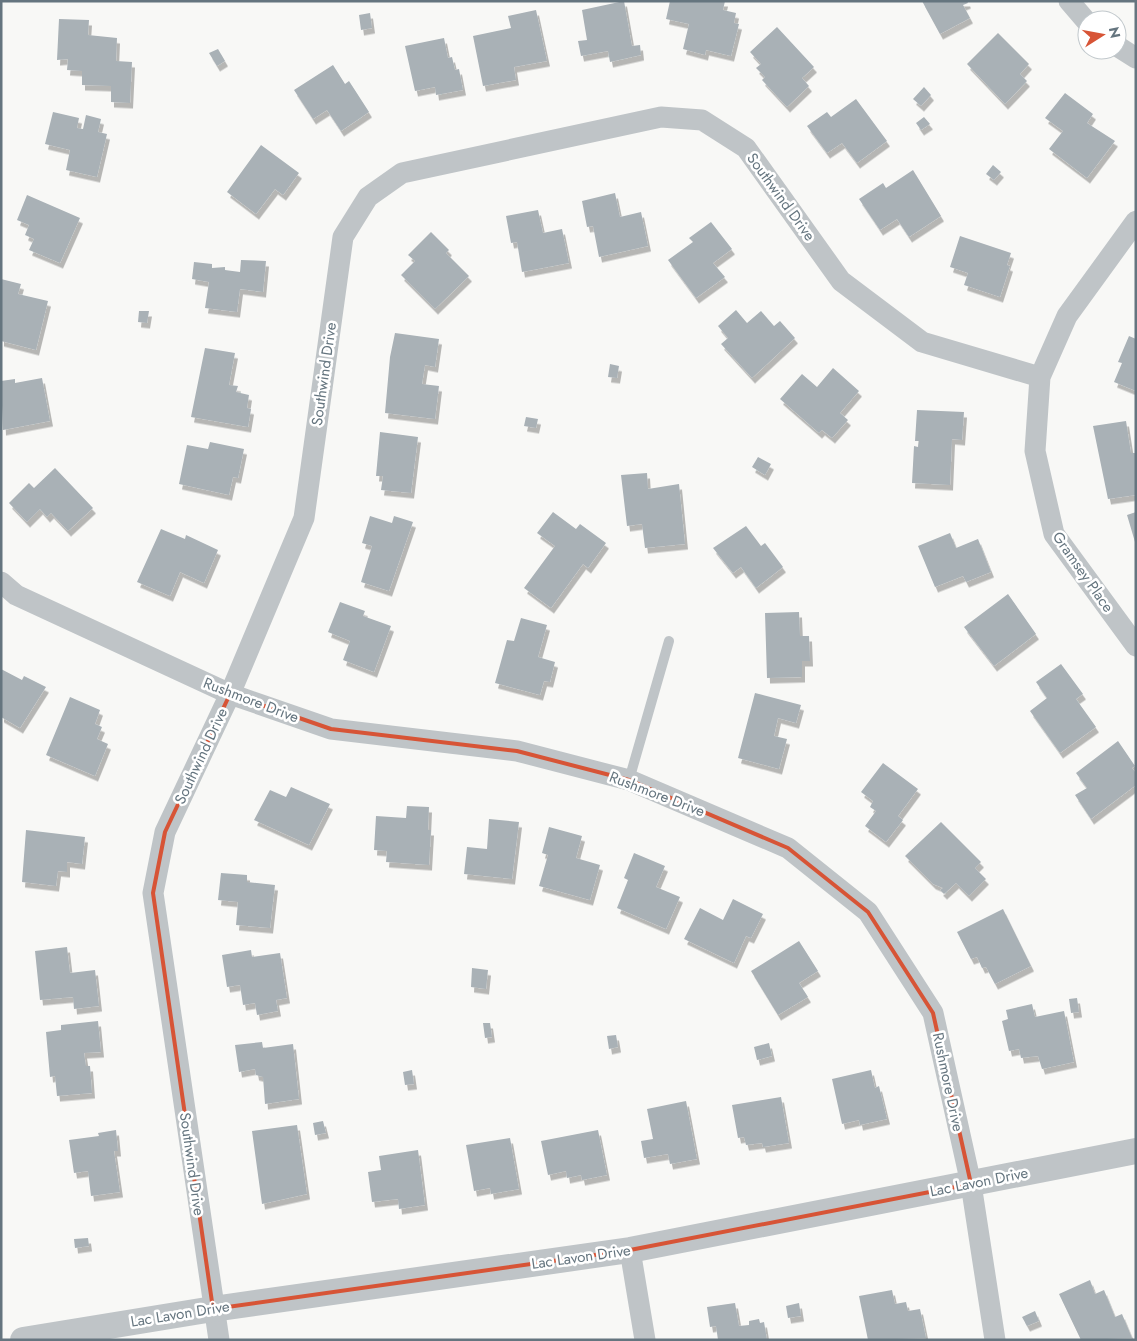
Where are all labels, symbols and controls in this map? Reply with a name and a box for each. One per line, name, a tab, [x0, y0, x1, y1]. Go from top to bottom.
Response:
north arrow	[1077, 10, 1127, 60]
text: N	[1104, 25, 1126, 40]
street label: Southwind Drive	[742, 148, 821, 246]
street label: Southwind Drive	[306, 321, 342, 427]
street label: Gramsey Place	[1047, 527, 1119, 617]
street label: Rushmore Drive	[200, 672, 302, 728]
street label: Southwind Drive	[169, 704, 233, 808]
street label: Rushmore Drive	[606, 766, 708, 822]
street label: Rushmore Drive	[927, 1031, 969, 1134]
street label: Southwind Drive	[174, 1111, 210, 1217]
street label: Lac Lavon Drive	[928, 1162, 1030, 1202]
street label: Lac Lavon Drive	[530, 1239, 632, 1275]
street label: Lac Lavon Drive	[129, 1295, 231, 1333]

